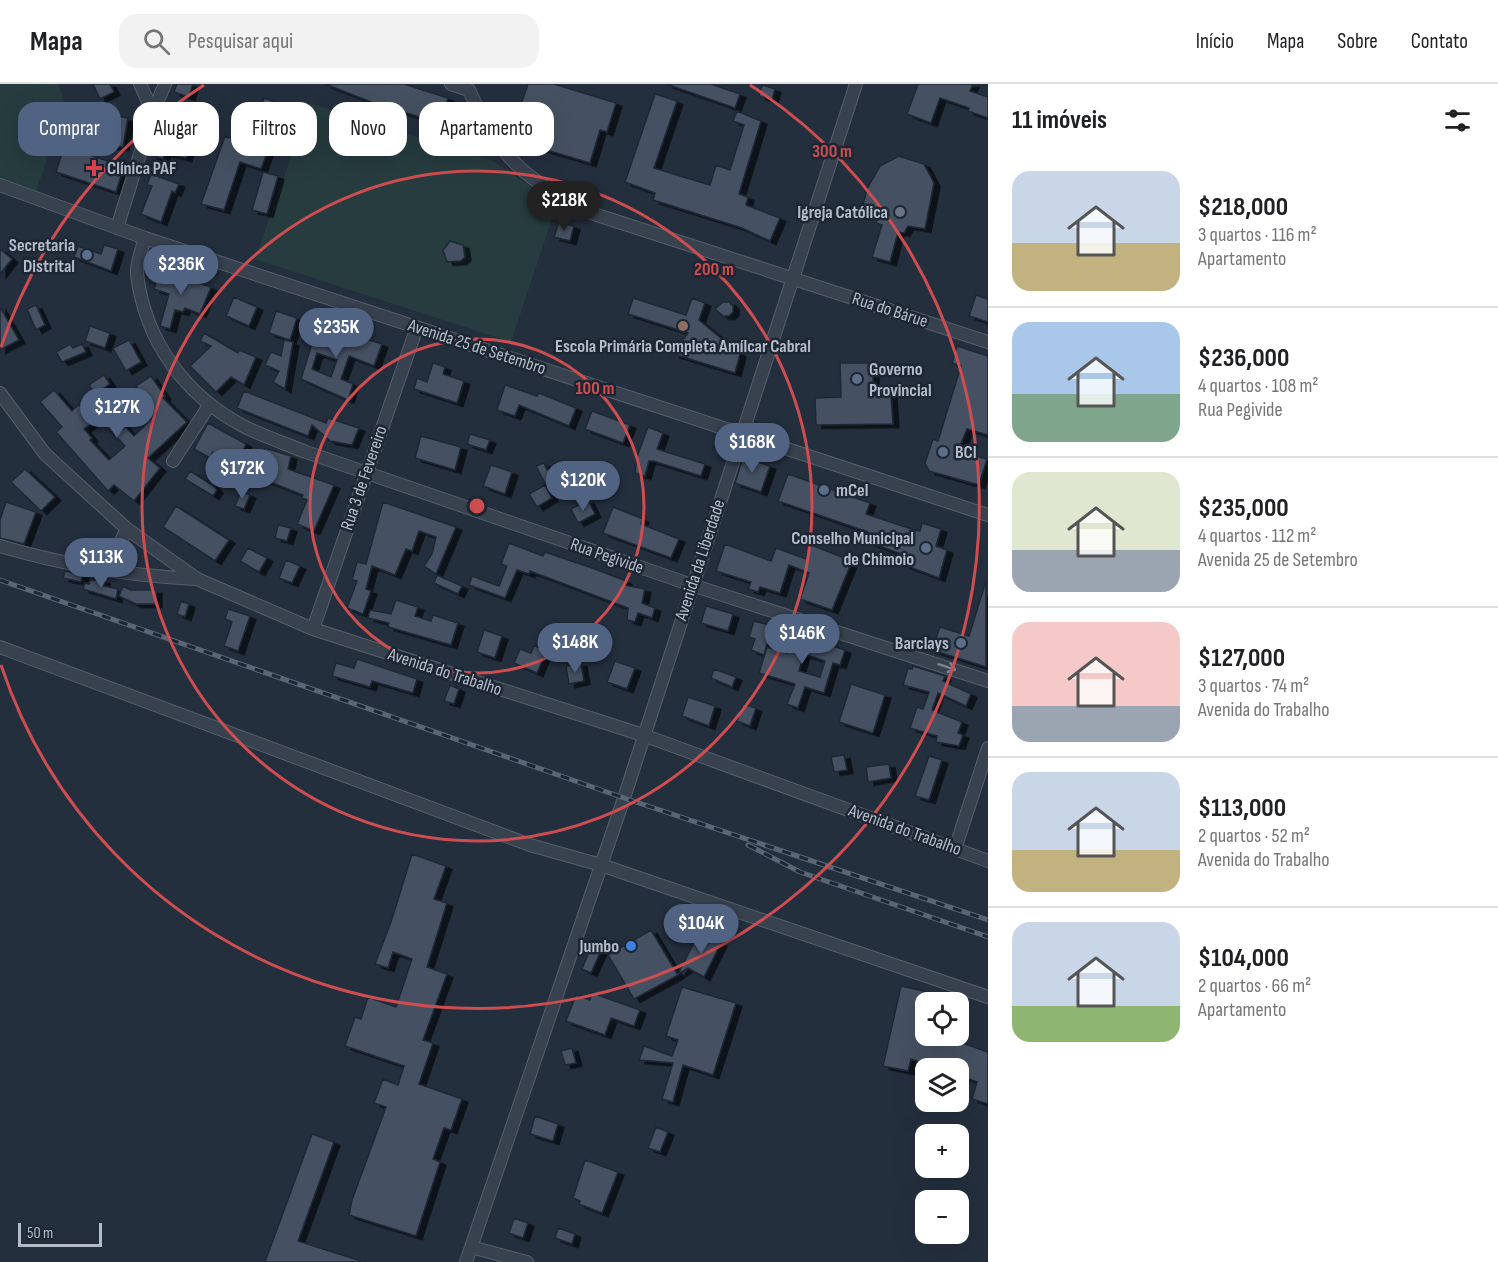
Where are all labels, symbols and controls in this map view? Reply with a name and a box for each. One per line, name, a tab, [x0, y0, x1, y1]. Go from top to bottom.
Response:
search box	[119, 14, 539, 68]
text: Mapa	[30, 25, 83, 58]
icon: search	[140, 25, 173, 58]
text: Pesquisar aqui	[188, 28, 293, 55]
text: Início	[1196, 29, 1234, 54]
text: Mapa	[1267, 29, 1304, 54]
text: Sobre	[1337, 29, 1378, 54]
text: Contato	[1411, 29, 1468, 54]
chip: Comprar	[18, 102, 121, 156]
chip: Alugar	[133, 102, 219, 156]
chip: Filtros	[231, 102, 317, 156]
chip: Novo	[329, 102, 407, 156]
chip: Apartamento	[419, 102, 554, 156]
icon: filters	[1441, 104, 1474, 137]
text: 11 imóveis	[1012, 105, 1107, 136]
text: 300 m	[812, 141, 852, 162]
place label: Clínica PAF	[107, 158, 176, 179]
marker: Clínica PAF	[85, 159, 103, 177]
pin: $218K	[522, 181, 606, 232]
text: $218K	[541, 188, 587, 212]
text: $218,000	[1198, 192, 1288, 223]
icon: home	[1060, 195, 1132, 267]
place label: Igreja Católica	[797, 202, 888, 223]
marker: Igreja Católica	[893, 205, 907, 219]
text: 3 quartos · 116 m²	[1198, 223, 1317, 247]
place label: Secretaria Distrital	[9, 235, 75, 277]
pin: $236K	[139, 245, 223, 296]
text: Apartamento	[1198, 247, 1286, 271]
marker: Secretaria Distrital	[80, 248, 94, 262]
text: $236K	[157, 252, 205, 276]
text: 200 m	[694, 259, 734, 280]
street label: Rua do Bárue	[849, 288, 931, 332]
pin: $235K	[294, 308, 378, 359]
street label: Avenida 25 de Setembro	[404, 314, 549, 379]
text: $235K	[313, 315, 359, 339]
marker: Escola Primária Completa Amílcar Cabral	[676, 319, 690, 333]
place label: Escola Primária Completa Amílcar Cabral	[555, 336, 811, 357]
text: $236,000	[1198, 343, 1289, 374]
icon: home	[1060, 346, 1132, 418]
place label: Governo Provincial	[869, 359, 932, 401]
marker: Governo Provincial	[850, 372, 864, 386]
text: 4 quartos · 108 m²	[1198, 374, 1319, 398]
text: 100 m	[576, 378, 615, 399]
pin: $127K	[75, 388, 159, 439]
text: $127K	[94, 395, 140, 419]
text: Rua Pegivide	[1198, 398, 1283, 422]
street label: Rua 3 de Fevereiro	[336, 423, 392, 533]
pin: $168K	[710, 423, 794, 474]
text: $168K	[729, 430, 775, 454]
place label: BCI	[955, 442, 977, 463]
marker: BCI	[936, 445, 950, 459]
pin: $172K	[200, 449, 284, 500]
text: $172K	[219, 456, 265, 480]
pin: $120K	[541, 461, 625, 512]
text: $120K	[560, 468, 606, 492]
place label: mCel	[836, 480, 868, 501]
marker: mCel	[817, 483, 831, 497]
text: $235,000	[1198, 493, 1289, 524]
centre of rings	[467, 496, 487, 516]
icon: home	[1060, 496, 1132, 568]
street label: Avenida da Liberdade	[670, 497, 729, 624]
text: 4 quartos · 112 m²	[1198, 524, 1316, 548]
place label: Conselho Municipal de Chimoio	[791, 528, 914, 570]
street label: Rua Pegivide	[568, 534, 646, 578]
pin: $113K	[59, 538, 143, 589]
marker: Conselho Municipal de Chimoio	[919, 541, 933, 555]
text: $113K	[79, 545, 123, 569]
text: Avenida 25 de Setembro	[1198, 548, 1358, 572]
pin: $146K	[760, 614, 844, 665]
text: $146K	[779, 621, 825, 645]
pin: $148K	[533, 623, 617, 674]
text: $148K	[552, 630, 598, 654]
place label: Barclays	[895, 633, 949, 654]
marker: Barclays	[954, 636, 968, 650]
street label: Avenida do Trabalho	[384, 643, 505, 700]
text: $127,000	[1198, 643, 1285, 674]
icon: home	[1060, 646, 1132, 718]
one-way arrow	[937, 663, 956, 674]
text: 3 quartos · 74 m²	[1198, 674, 1309, 698]
text: Avenida do Trabalho	[1198, 698, 1330, 722]
text: $113,000	[1198, 793, 1286, 824]
icon: home	[1060, 796, 1132, 868]
street label: Avenida do Trabalho	[845, 800, 964, 860]
text: 2 quartos · 52 m²	[1198, 824, 1310, 848]
text: Avenida do Trabalho	[1198, 848, 1330, 872]
pin: $104K	[659, 904, 743, 955]
text: $104K	[678, 911, 724, 935]
place label: Jumbo	[578, 936, 619, 957]
marker: Jumbo	[624, 939, 638, 953]
text: $104,000	[1198, 943, 1289, 974]
icon: home	[1060, 946, 1132, 1018]
text: 2 quartos · 66 m²	[1198, 974, 1311, 998]
map controls	[915, 992, 969, 1244]
button: locate	[915, 992, 969, 1046]
text: Apartamento	[1198, 998, 1286, 1022]
button: layers	[915, 1058, 969, 1112]
button: +	[915, 1124, 969, 1178]
button: −	[915, 1190, 969, 1244]
scale bar	[18, 1220, 102, 1248]
text: 50 m	[27, 1224, 53, 1243]

